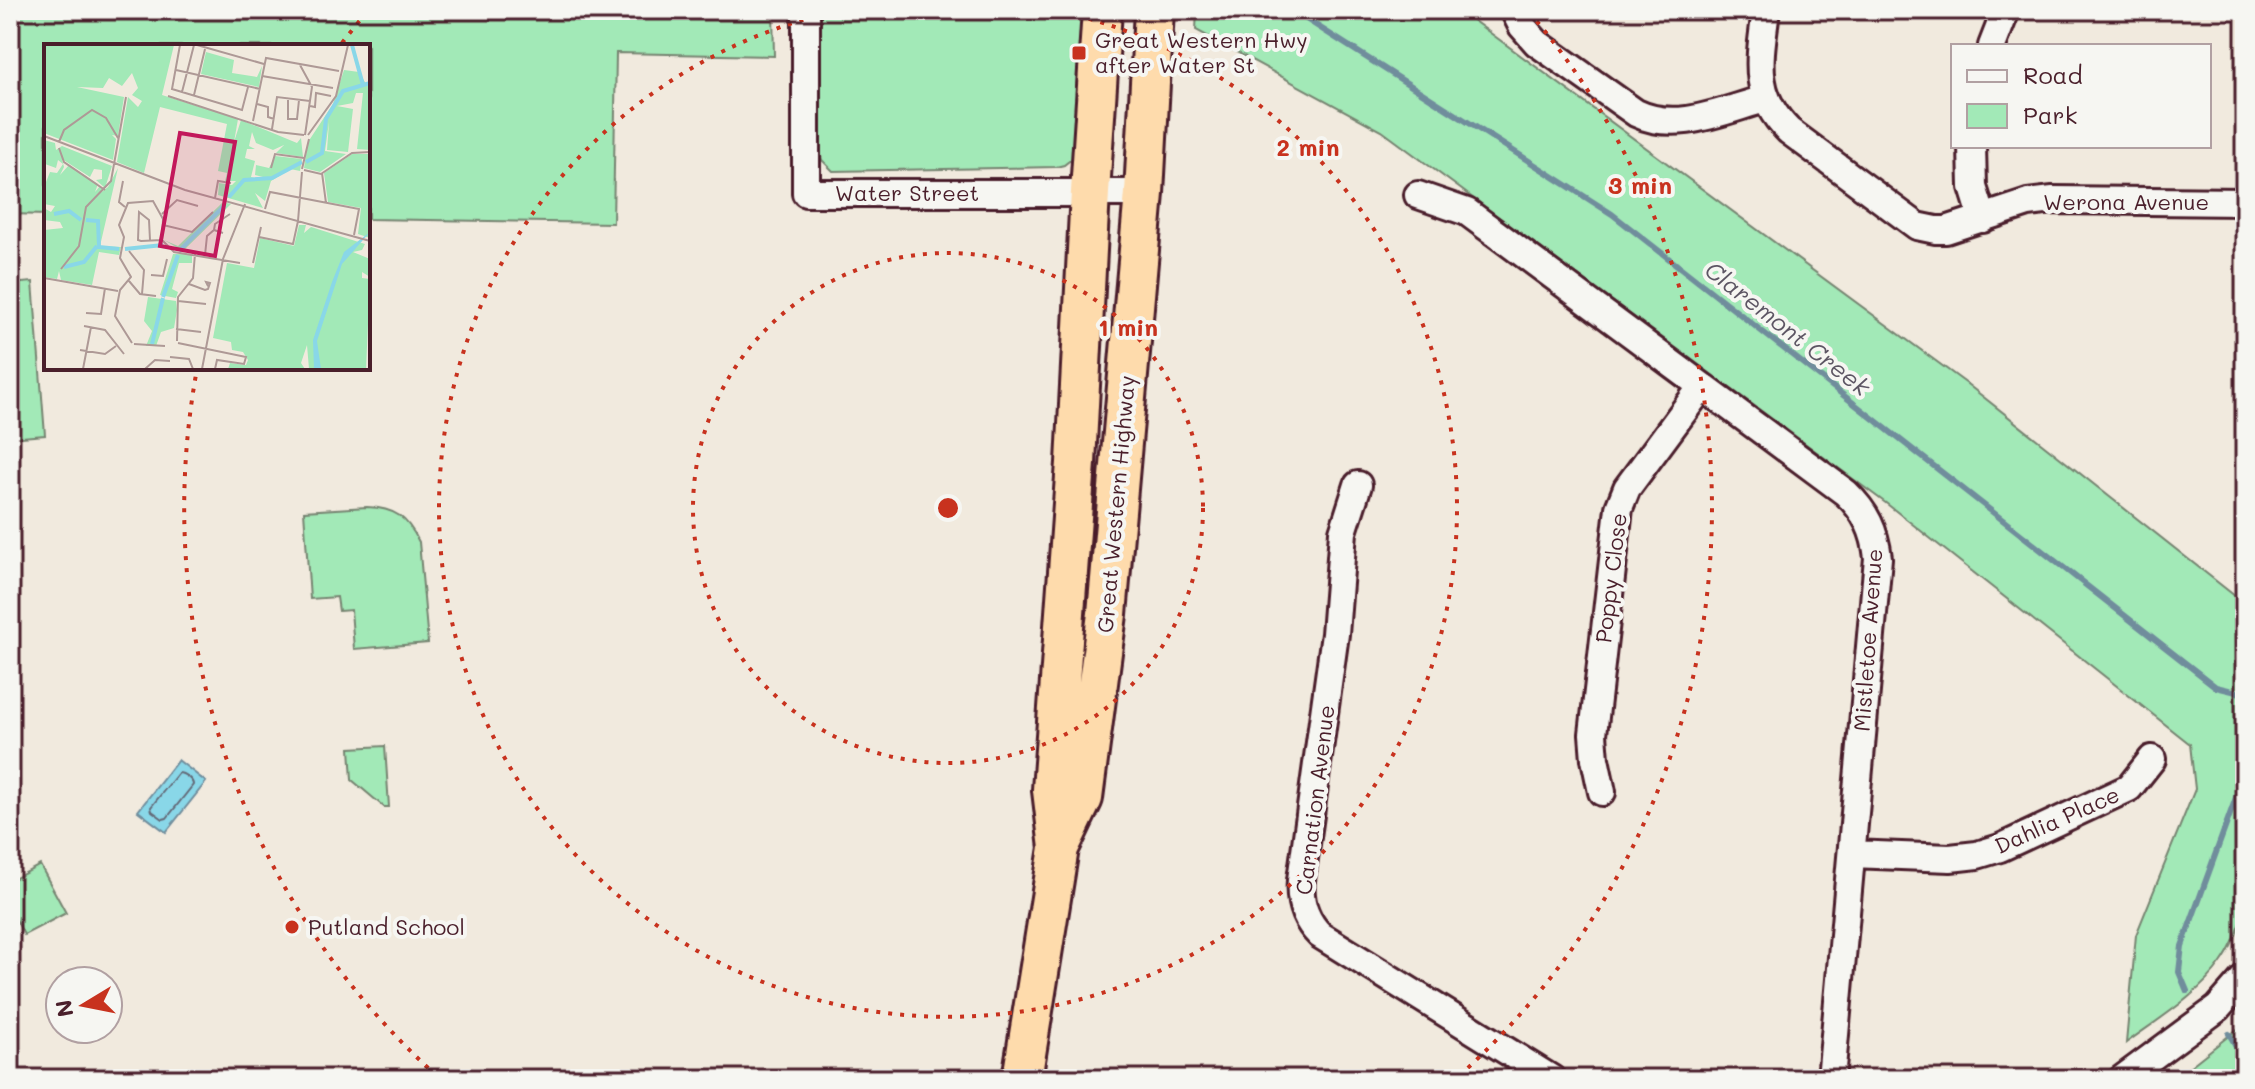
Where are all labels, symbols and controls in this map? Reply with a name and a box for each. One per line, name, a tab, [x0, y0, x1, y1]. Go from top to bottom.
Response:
place label: Great Western Hwy after Water St	[1095, 25, 1308, 79]
inset map	[44, 44, 370, 370]
marker: Great Western Hwy after Water St	[1070, 44, 1088, 62]
legend	[1951, 44, 2211, 148]
text: Road	[2023, 59, 2083, 90]
text: Park	[2023, 99, 2077, 130]
text: 2 min	[1277, 131, 1340, 162]
text: 3 min	[1608, 169, 1672, 200]
street label: Water Street	[835, 178, 979, 207]
street label: Werona Avenue	[2043, 187, 2209, 216]
water label: Claremont Creek	[1699, 254, 1878, 403]
text: 1 min	[1098, 311, 1158, 342]
street label: Great Western Highway	[1090, 374, 1141, 634]
centre of rings	[934, 494, 962, 522]
street label: Poppy Close	[1588, 511, 1633, 645]
street label: Mistletoe Avenue	[1847, 548, 1888, 732]
street label: Carnation Avenue	[1288, 703, 1341, 897]
street label: Dahlia Place	[1990, 779, 2124, 860]
place label: Putland School	[308, 912, 465, 941]
marker: Putland School	[283, 918, 301, 936]
north arrow	[44, 965, 124, 1045]
text: N	[48, 998, 80, 1019]

